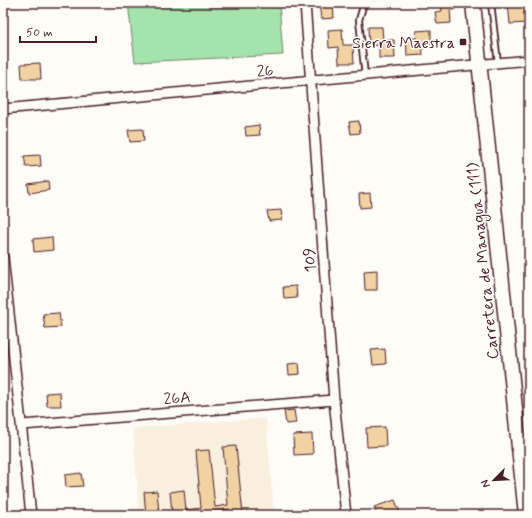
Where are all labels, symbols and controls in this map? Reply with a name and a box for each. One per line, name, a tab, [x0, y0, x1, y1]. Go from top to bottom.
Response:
scale bar	[20, 18, 96, 44]
text: 50 m	[26, 25, 53, 41]
place label: Sierra Maestra	[352, 33, 455, 54]
marker: Sierra Maestra	[458, 37, 468, 47]
street label: 26	[256, 60, 275, 83]
street label: Carretera de Managua (111)	[463, 161, 505, 360]
street label: 109	[299, 247, 322, 273]
street label: 26A	[163, 387, 192, 410]
north arrow	[474, 460, 514, 500]
text: N	[478, 477, 494, 490]

